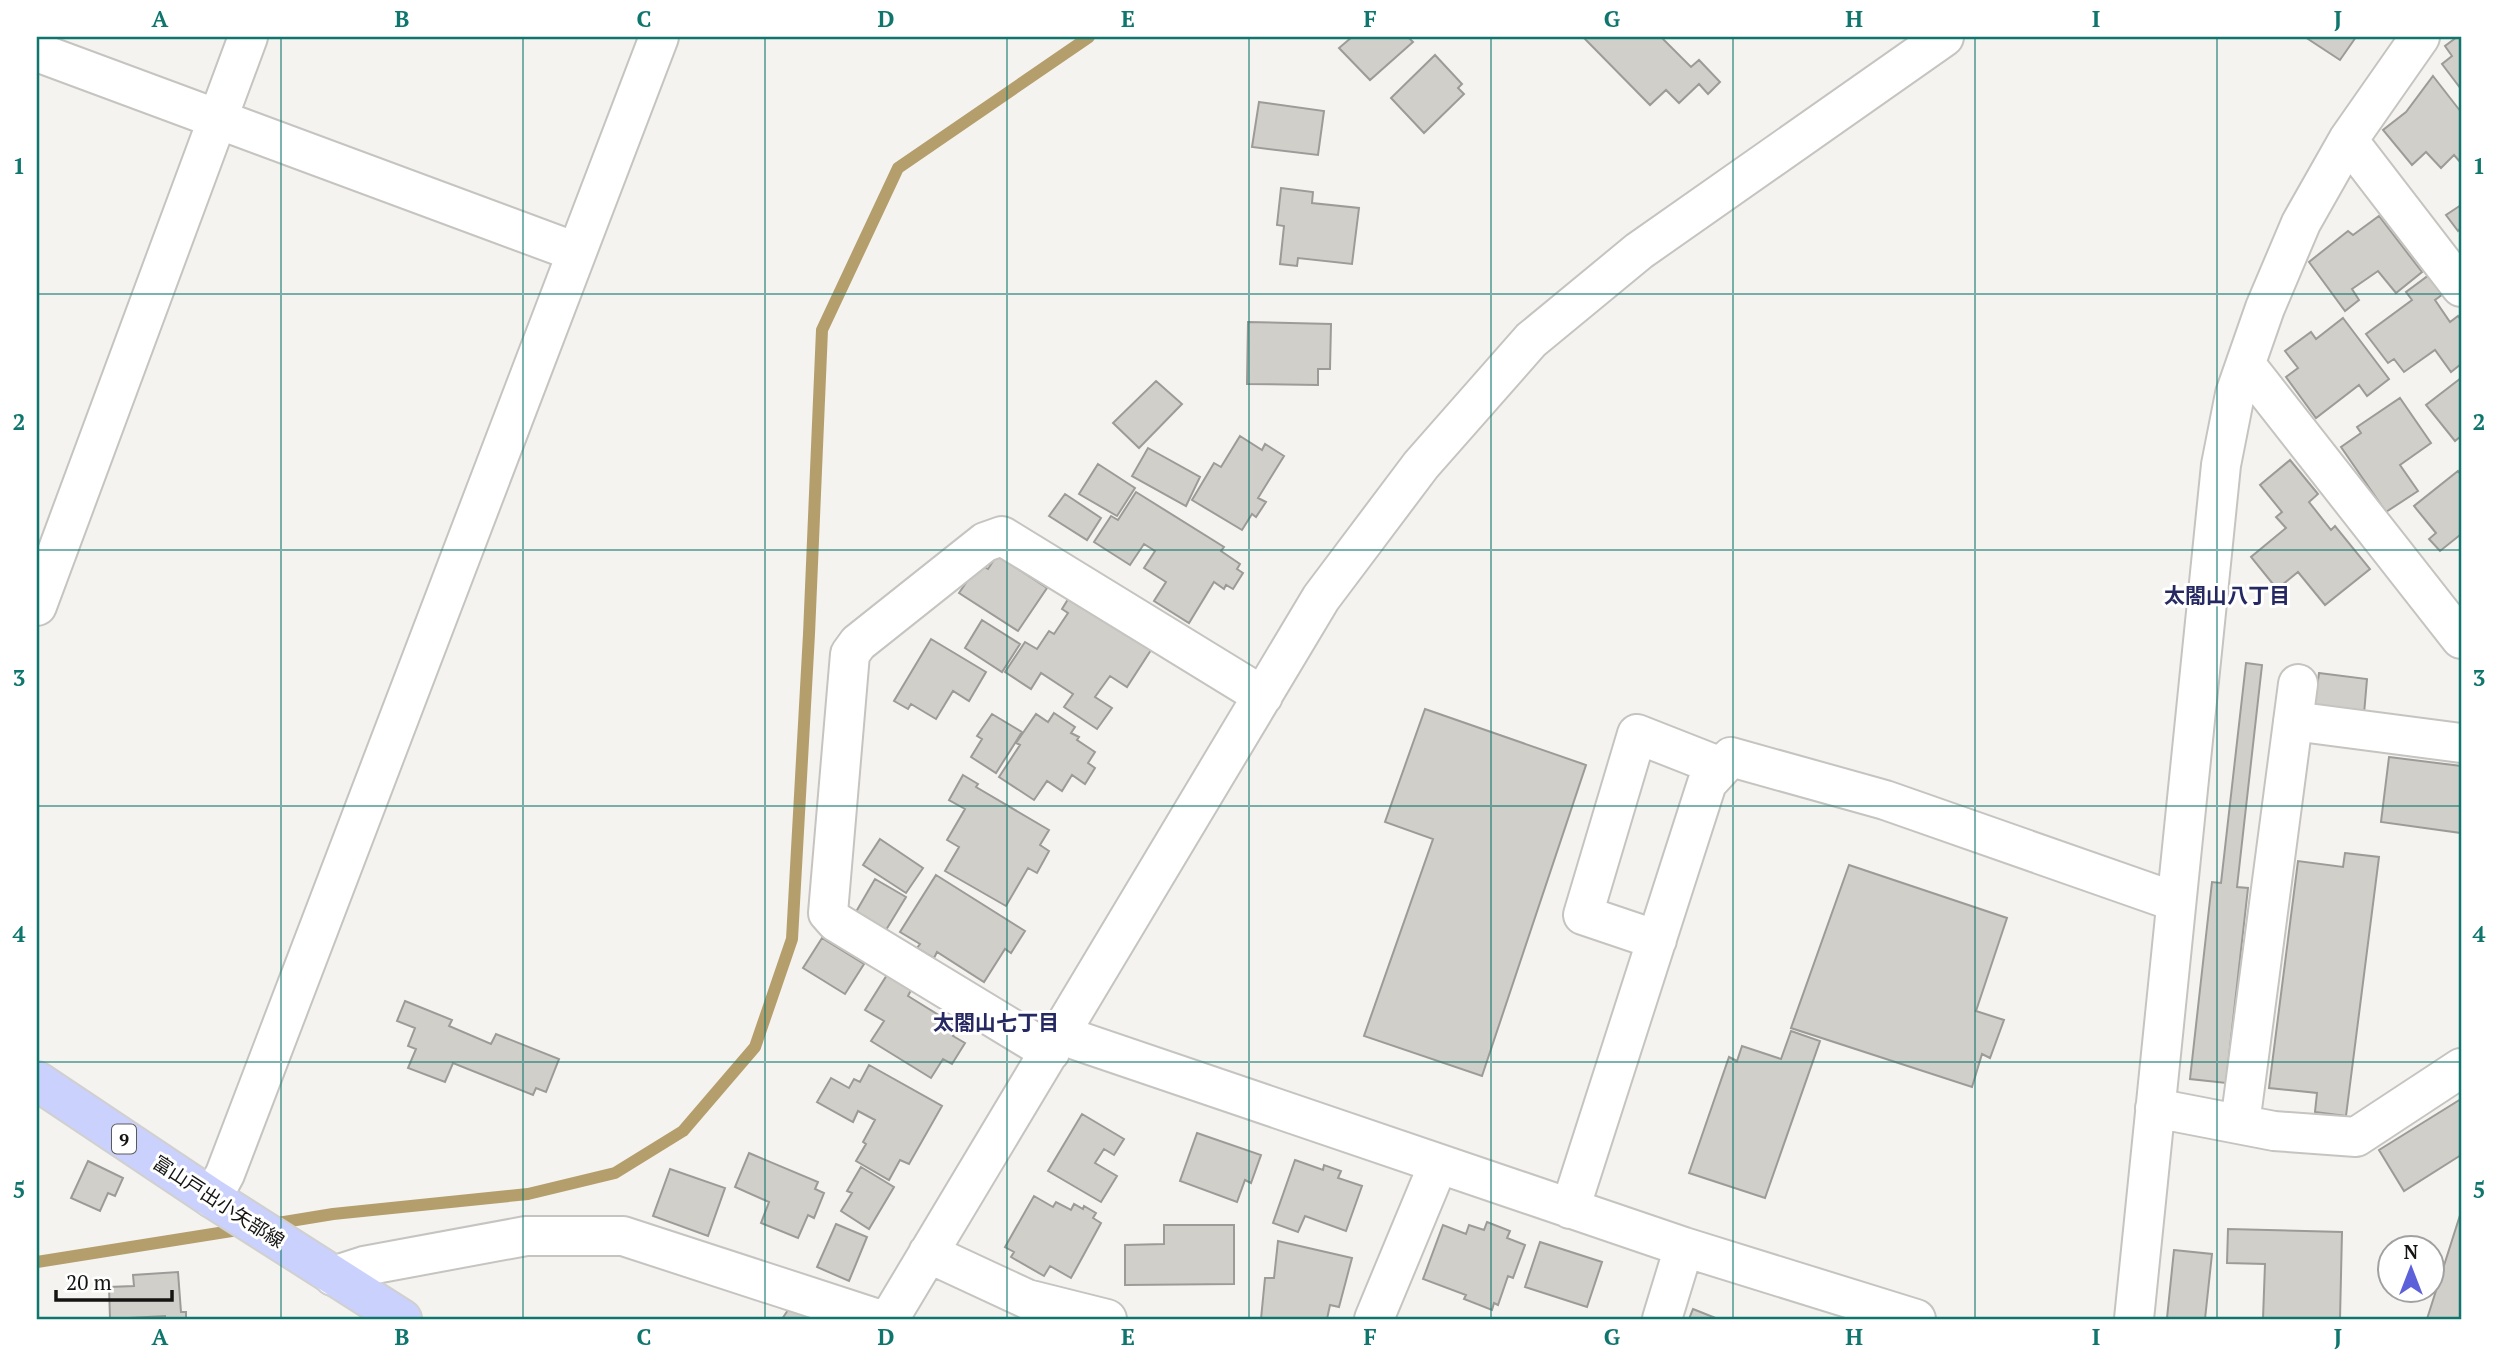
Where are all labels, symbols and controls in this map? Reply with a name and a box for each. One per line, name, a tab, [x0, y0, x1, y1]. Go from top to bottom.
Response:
text: A	[152, 3, 169, 34]
text: B	[395, 3, 410, 34]
text: C	[637, 3, 652, 34]
text: D	[878, 3, 895, 34]
text: E	[1121, 3, 1135, 34]
text: F	[1363, 3, 1377, 34]
text: G	[1604, 3, 1621, 34]
text: H	[1845, 3, 1863, 34]
text: I	[2092, 3, 2100, 34]
text: J	[2334, 3, 2342, 34]
text: 1	[13, 150, 26, 181]
text: 1	[2473, 150, 2486, 181]
text: 2	[13, 406, 26, 437]
text: 2	[2473, 406, 2486, 437]
district label: 太閤山八丁目	[2164, 581, 2290, 609]
text: 3	[13, 662, 26, 693]
text: 3	[2473, 662, 2486, 693]
text: 4	[13, 918, 26, 949]
text: 4	[2473, 918, 2486, 949]
district label: 太閤山七丁目	[933, 1008, 1059, 1036]
road number: 9	[112, 1124, 136, 1154]
street label: 富山戸出小矢部線	[148, 1149, 290, 1253]
text: 5	[13, 1174, 26, 1205]
text: 5	[2473, 1174, 2486, 1205]
north arrow	[2376, 1234, 2446, 1304]
text: N	[2404, 1239, 2419, 1264]
scale bar	[56, 1258, 172, 1302]
text: 20 m	[66, 1268, 112, 1296]
text: A	[152, 1321, 169, 1352]
text: B	[395, 1321, 410, 1352]
text: C	[637, 1321, 652, 1352]
text: D	[878, 1321, 895, 1352]
text: E	[1121, 1321, 1135, 1352]
text: F	[1363, 1321, 1377, 1352]
text: G	[1604, 1321, 1621, 1352]
text: H	[1845, 1321, 1863, 1352]
text: I	[2092, 1321, 2100, 1352]
text: J	[2334, 1321, 2342, 1352]

